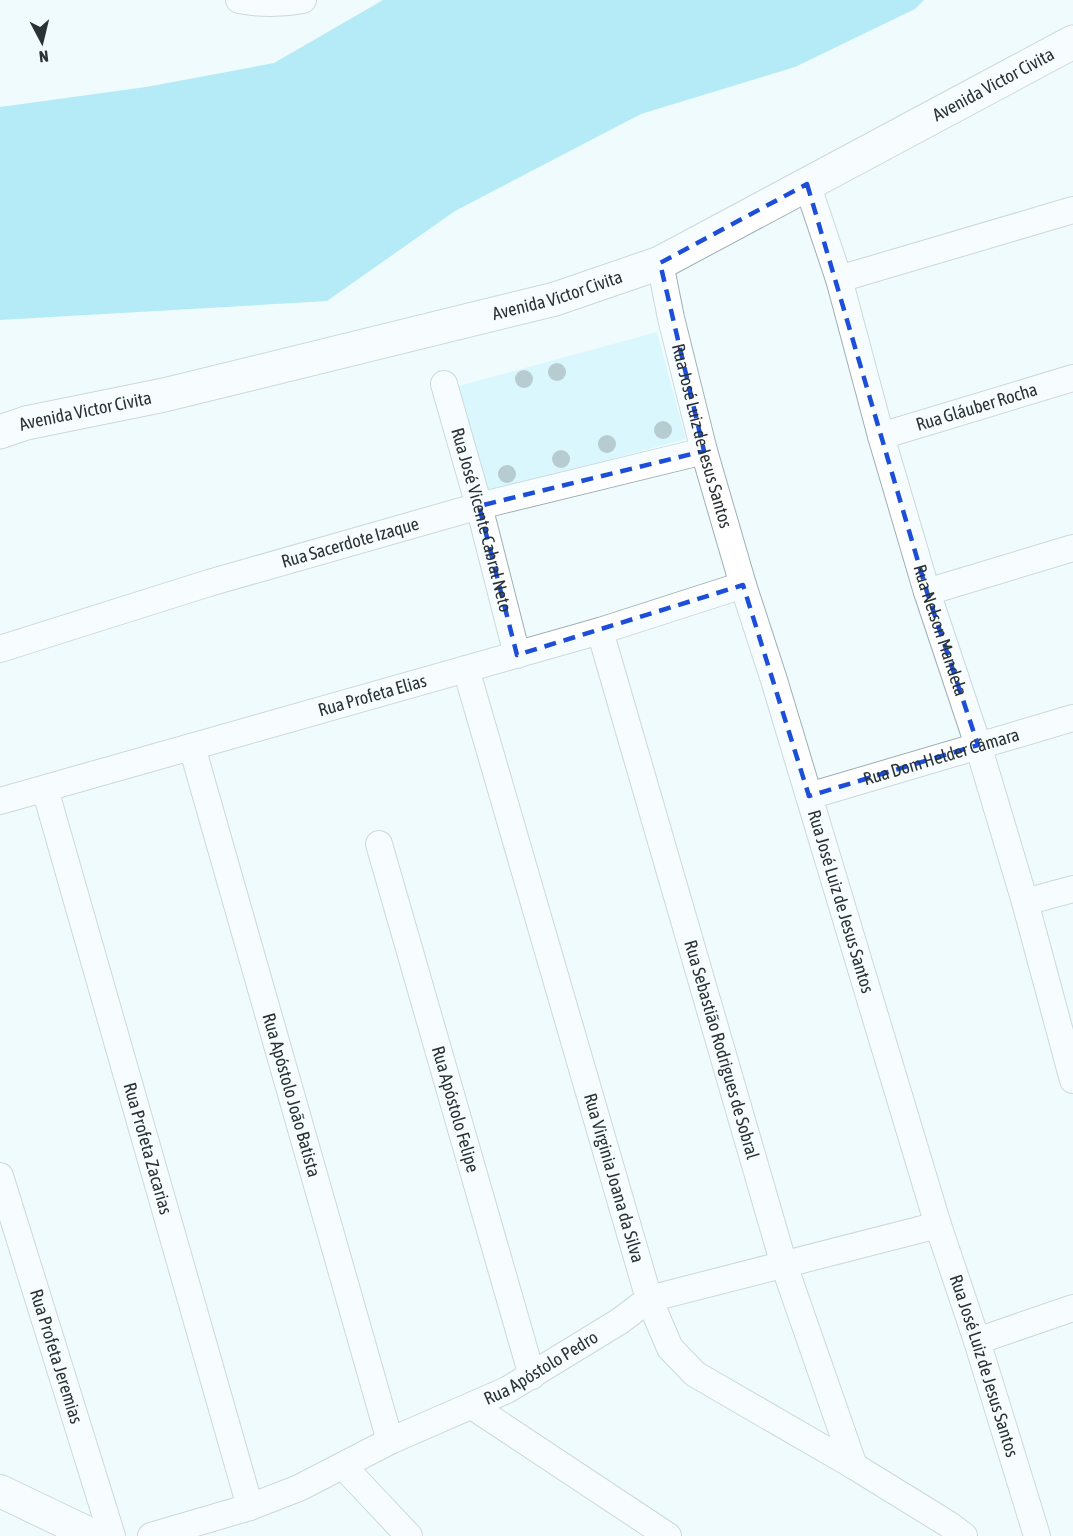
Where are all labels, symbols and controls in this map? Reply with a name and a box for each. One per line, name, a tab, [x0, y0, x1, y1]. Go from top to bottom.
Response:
north arrow	[12, 12, 72, 72]
street label: Avenida Victor Civita	[929, 43, 1057, 125]
text: N	[38, 47, 50, 66]
street label: Avenida Victor Civita	[490, 266, 625, 324]
street label: Rua José Luiz de Jesus Santos	[668, 341, 737, 531]
street label: Rua Gláuber Rocha	[913, 378, 1040, 435]
street label: Avenida Victor Civita	[16, 387, 153, 435]
street label: Rua José Vicente Cabral Neto	[447, 425, 517, 614]
street label: Rua Sacerdote Izaque	[279, 513, 421, 572]
street label: Rua Nelson Mandela	[909, 562, 972, 699]
street label: Rua Profeta Elias	[316, 670, 429, 720]
street label: Rua Dom Helder Câmara	[861, 723, 1022, 789]
street label: Rua José Luiz de Jesus Santos	[804, 807, 879, 995]
street label: Rua Sebastião Rodrigues de Sobral	[680, 938, 764, 1162]
street label: Rua Apóstolo João Batista	[258, 1011, 325, 1179]
street label: Rua Apóstolo Felipe	[428, 1043, 484, 1175]
street label: Rua Profeta Zacarias	[119, 1080, 177, 1217]
street label: Rua Virginia Joana da Silva	[580, 1091, 649, 1265]
street label: Rua José Luiz de Jesus Santos	[945, 1272, 1023, 1460]
street label: Rua Profeta Jeremias	[26, 1287, 87, 1426]
street label: Rua Apóstolo Pedro	[480, 1326, 602, 1409]

